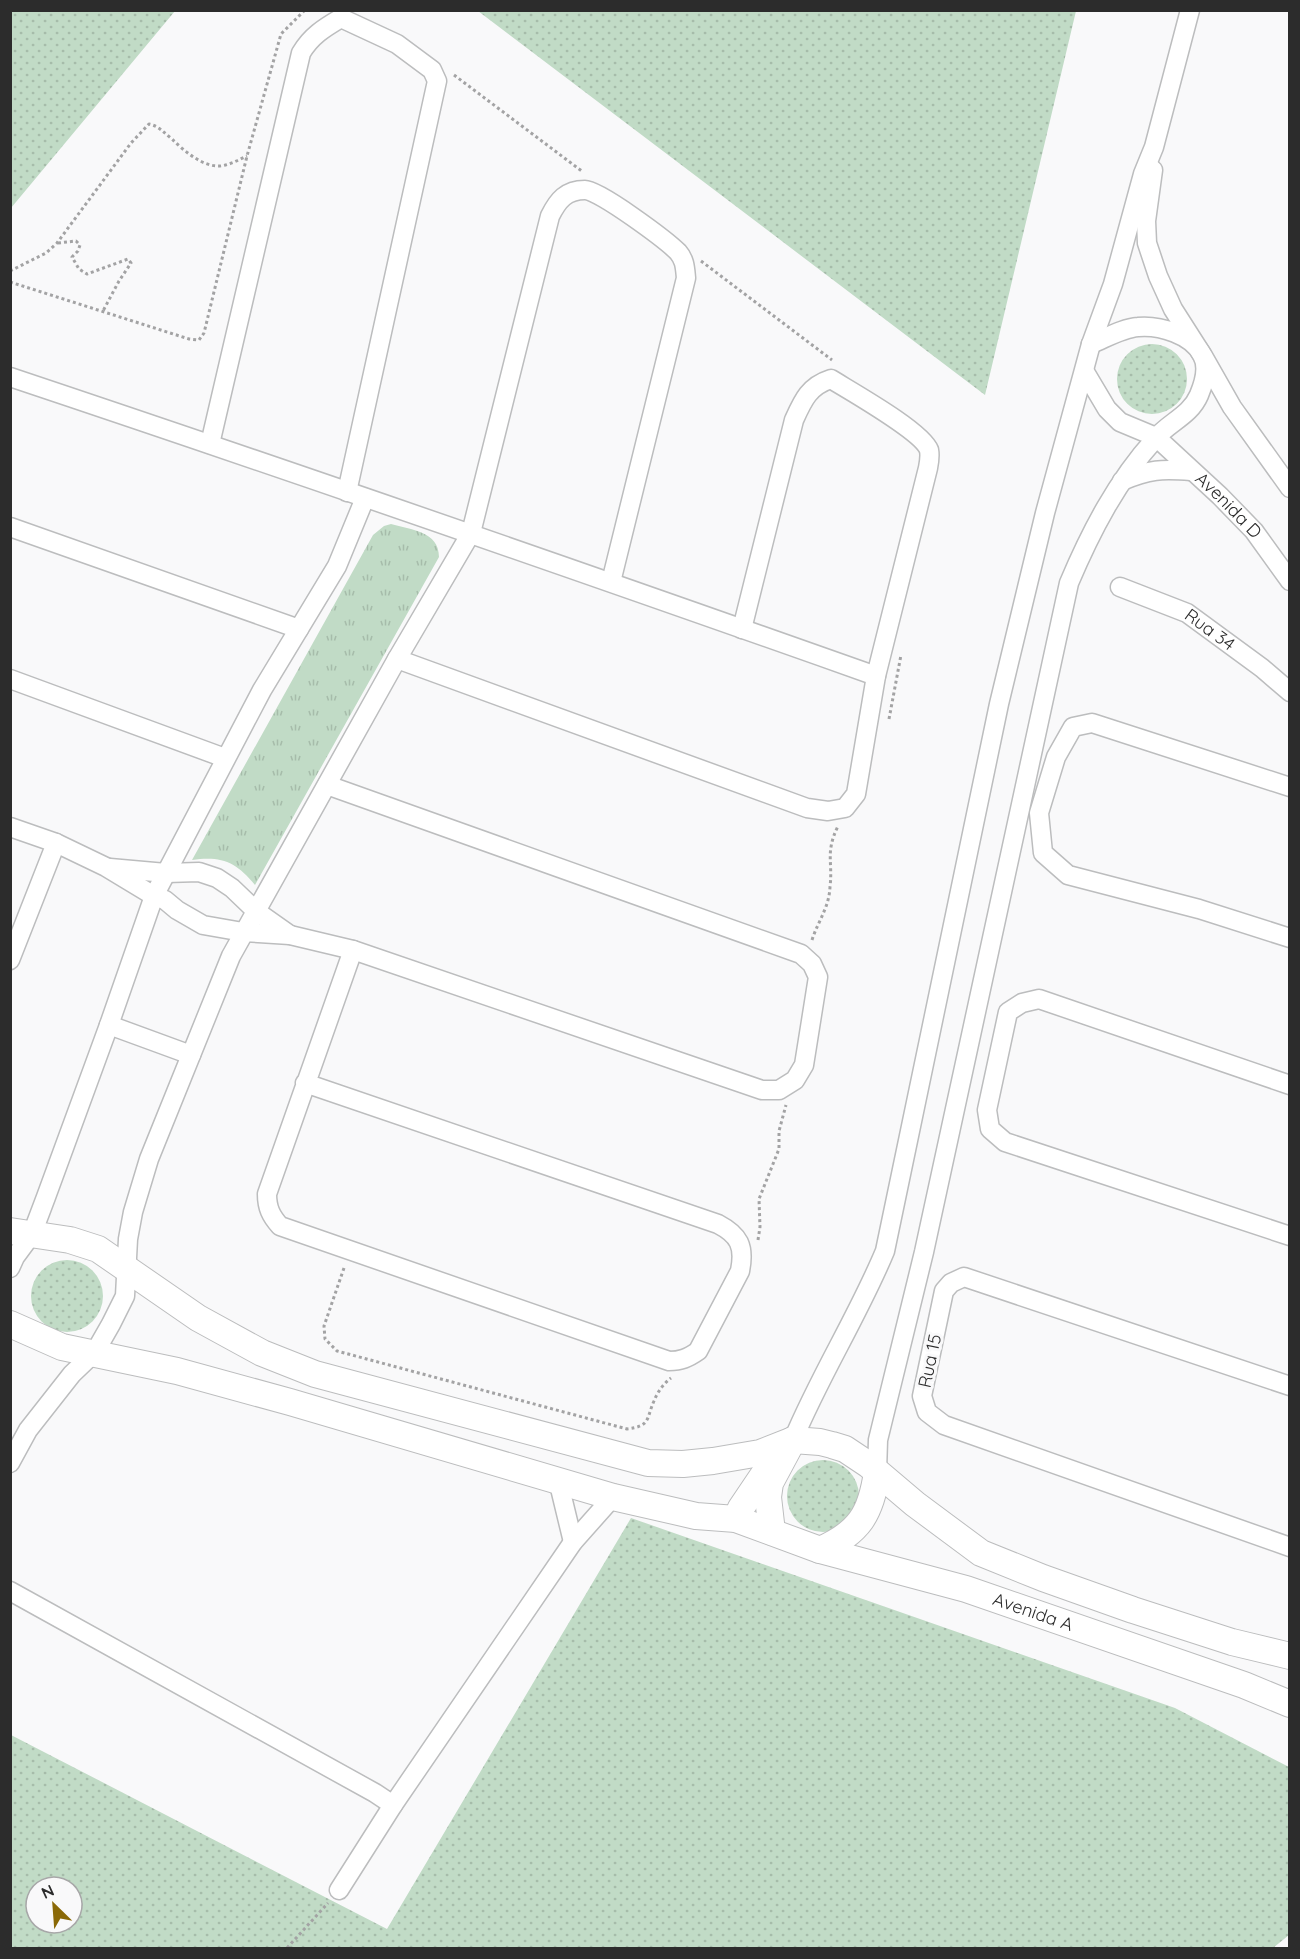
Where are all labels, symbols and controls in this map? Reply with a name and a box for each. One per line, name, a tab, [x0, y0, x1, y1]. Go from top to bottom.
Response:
street label: Avenida D	[1191, 467, 1267, 543]
street label: Rua 34	[1180, 603, 1240, 655]
street label: Rua 15	[913, 1332, 946, 1390]
street label: Avenida A	[990, 1587, 1077, 1636]
north arrow	[24, 1875, 84, 1935]
text: N	[38, 1880, 57, 1903]

